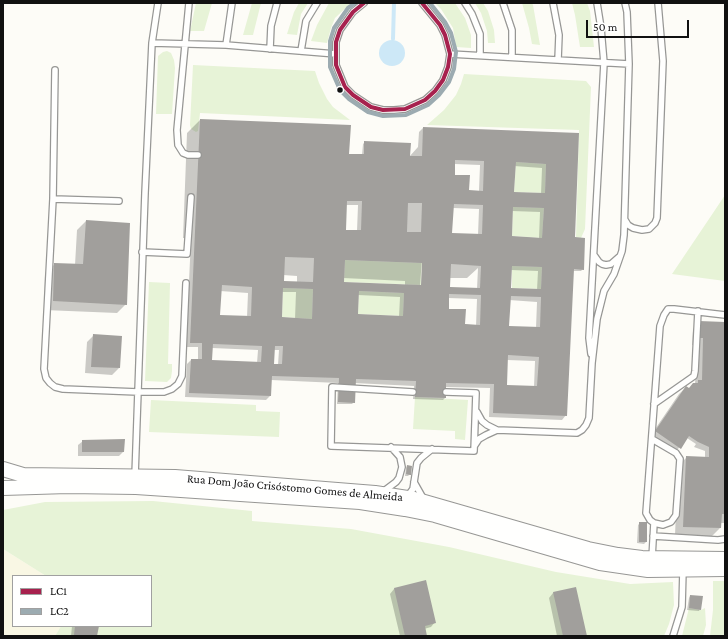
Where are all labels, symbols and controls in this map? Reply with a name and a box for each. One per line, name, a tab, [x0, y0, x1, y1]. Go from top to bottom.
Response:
scale bar	[588, 12, 691, 38]
text: 50 m	[593, 20, 617, 34]
unlabelled marker	[335, 85, 345, 95]
street label: Rua Dom João Crisóstomo Gomes de Almeida	[187, 471, 403, 505]
legend	[12, 575, 152, 627]
text: LC1	[50, 584, 67, 598]
text: LC2	[50, 604, 69, 618]

